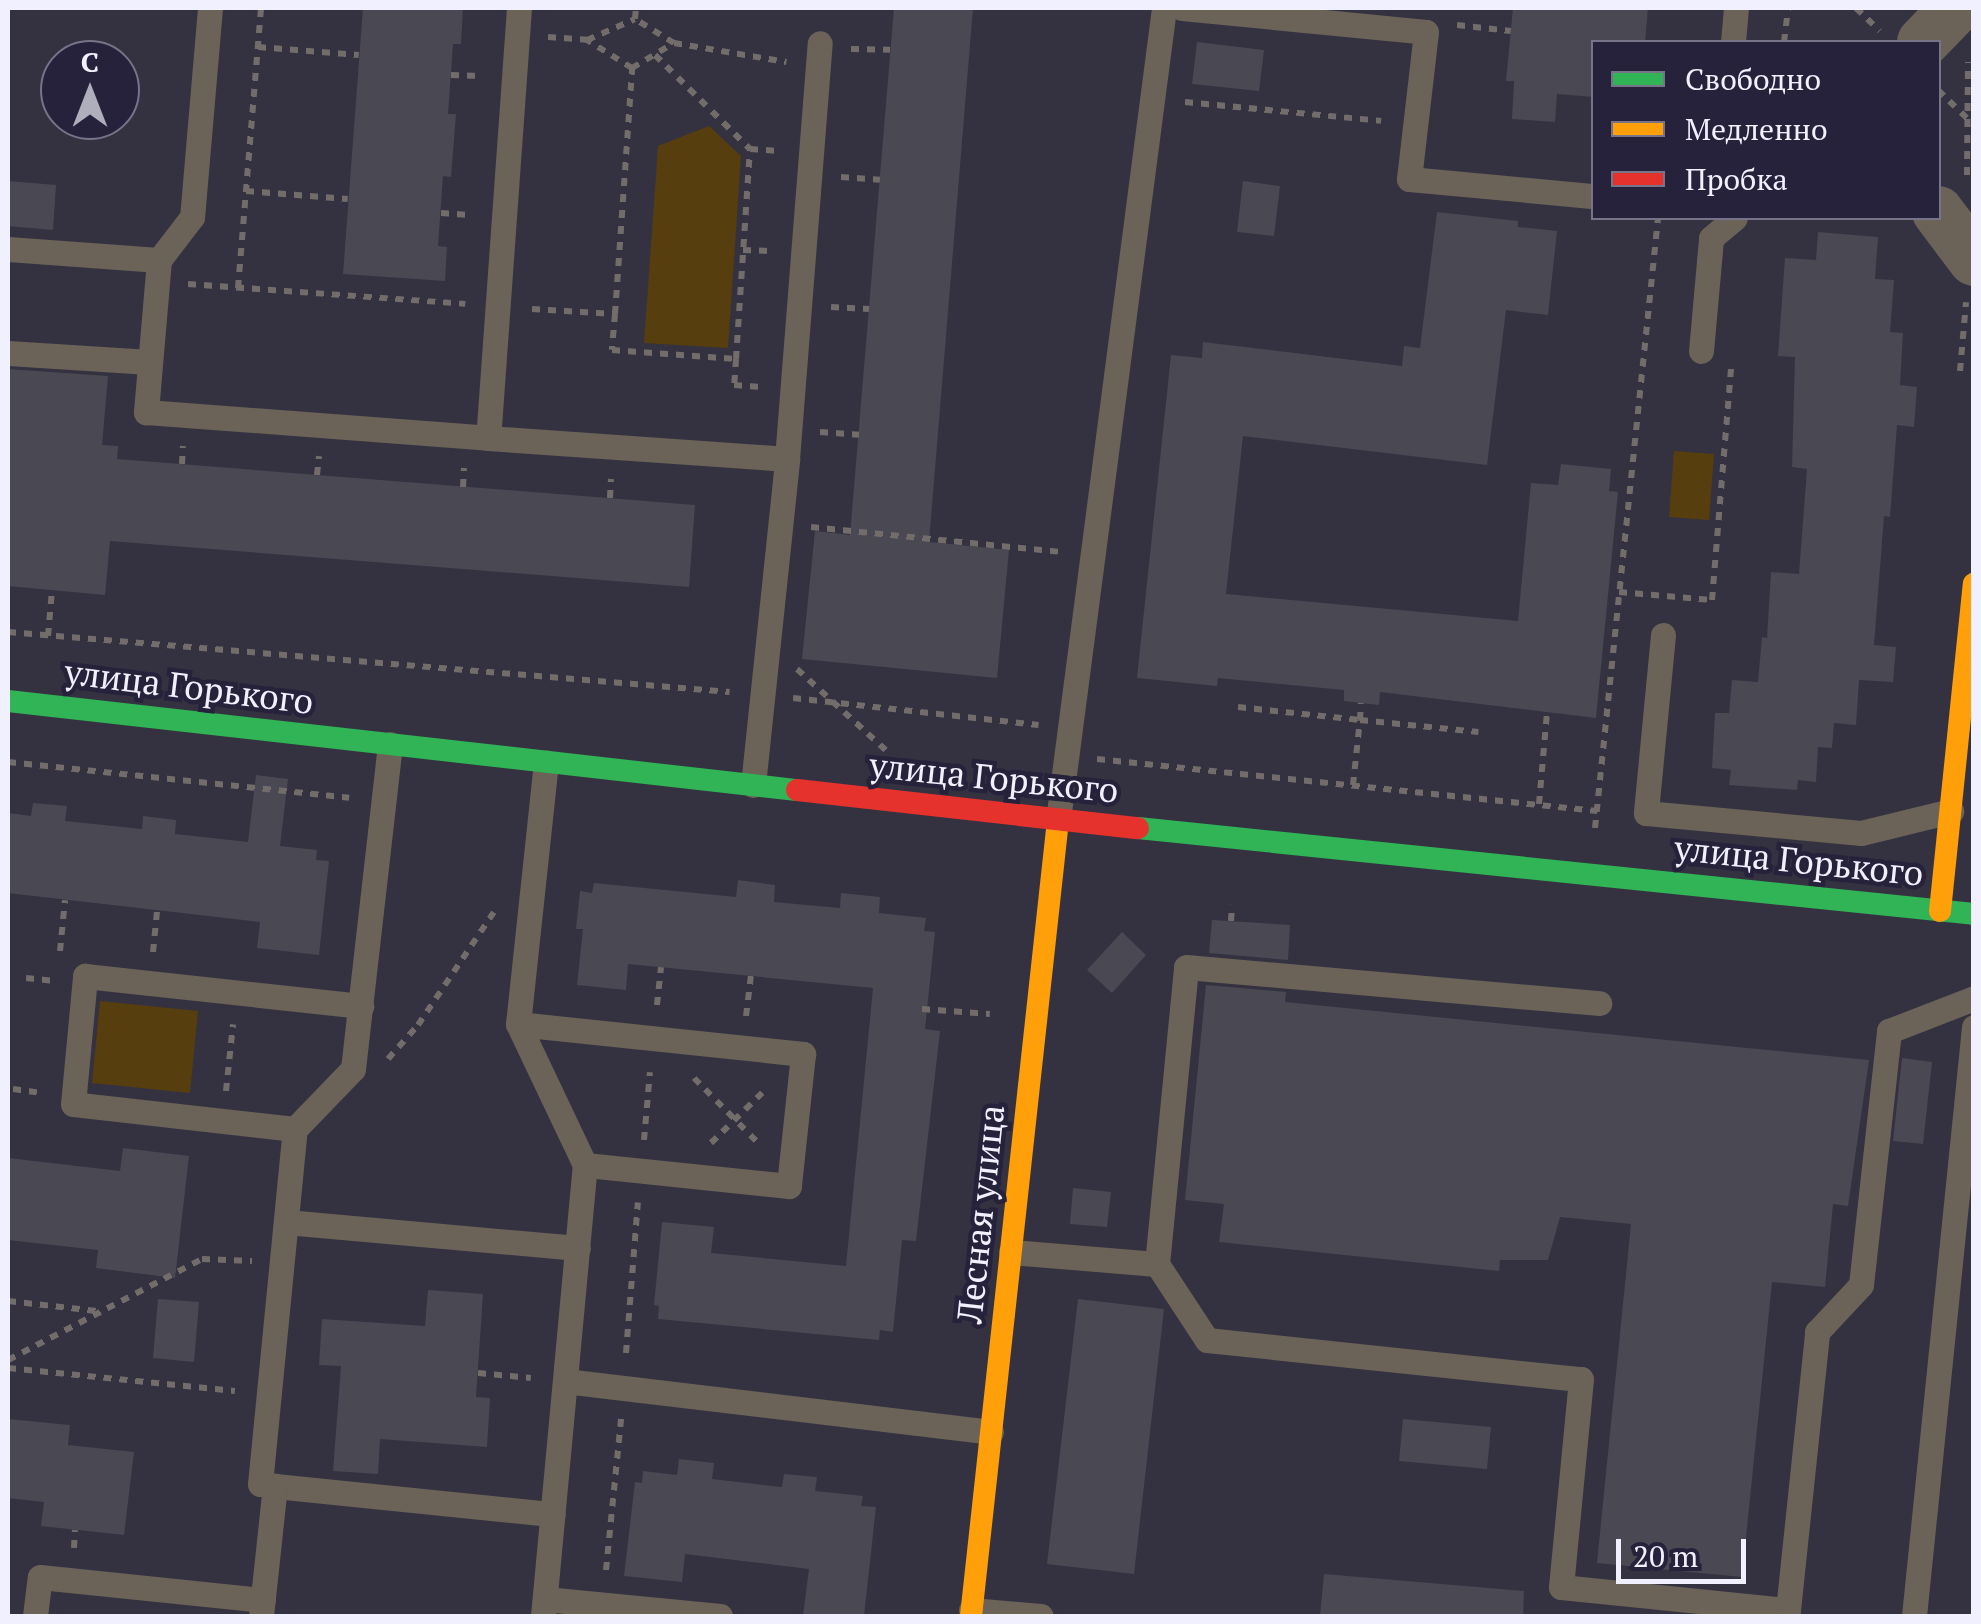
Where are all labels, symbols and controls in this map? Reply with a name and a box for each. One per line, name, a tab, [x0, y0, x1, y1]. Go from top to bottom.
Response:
north arrow	[40, 40, 140, 140]
legend	[1591, 40, 1941, 220]
text: С	[81, 43, 99, 80]
text: Свободно	[1685, 59, 1821, 99]
text: Медленно	[1685, 109, 1828, 149]
text: Пробка	[1685, 159, 1788, 199]
street label: улица Горького	[62, 650, 316, 722]
street label: улица Горького	[867, 743, 1121, 811]
street label: улица Горького	[1672, 826, 1926, 894]
street label: Лесная улица	[948, 1103, 1012, 1325]
scale bar	[1621, 1519, 1751, 1581]
text: 20 m	[1633, 1536, 1698, 1576]

